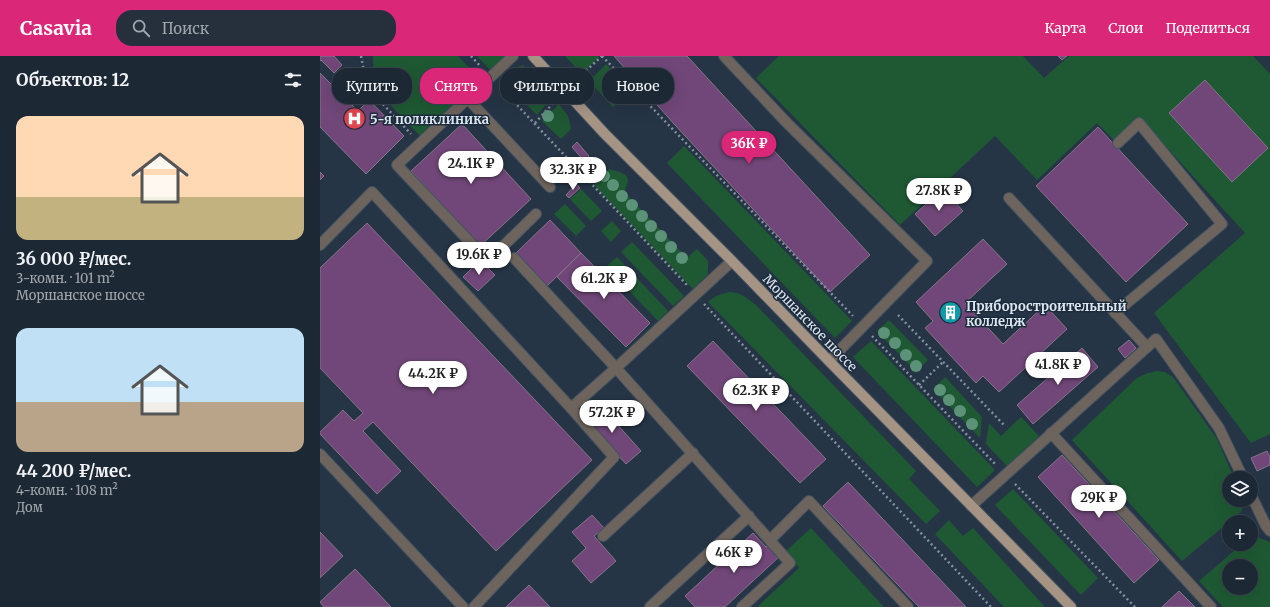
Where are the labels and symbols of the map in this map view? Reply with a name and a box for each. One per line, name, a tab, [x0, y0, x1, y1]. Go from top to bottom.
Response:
hospital icon: 5-я поликлиника	[341, 106, 367, 132]
place label: 5-я поликлиника	[370, 111, 489, 128]
pin: 36K ₽	[721, 131, 777, 165]
pin: 24.1K ₽	[434, 151, 508, 185]
pin: 32.3K ₽	[536, 157, 610, 191]
pin: 27.8K ₽	[902, 178, 976, 212]
pin: 19.6K ₽	[442, 242, 516, 276]
pin: 61.2K ₽	[567, 266, 641, 300]
street label: Моршанское шоссе	[759, 271, 861, 375]
place label: Приборостроительный колледж	[966, 298, 1127, 330]
building icon: Приборостроительный колледж	[937, 300, 963, 326]
pin: 41.8K ₽	[1021, 352, 1095, 386]
pin: 44.2K ₽	[396, 361, 470, 395]
pin: 62.3K ₽	[719, 378, 793, 412]
pin: 57.2K ₽	[575, 400, 649, 434]
pin: 29K ₽	[1071, 485, 1127, 519]
pin: 46K ₽	[706, 540, 762, 574]

